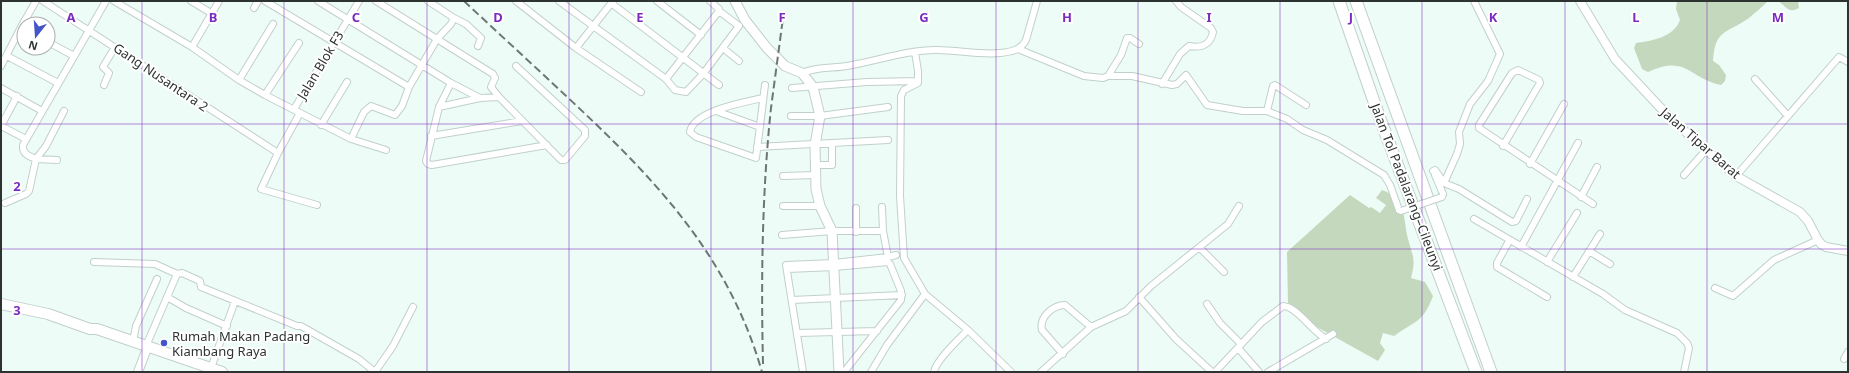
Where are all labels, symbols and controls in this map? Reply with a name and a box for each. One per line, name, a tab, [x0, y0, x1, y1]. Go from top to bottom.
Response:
text: A	[67, 8, 76, 26]
text: B	[209, 8, 217, 26]
text: C	[352, 8, 360, 26]
text: D	[493, 8, 503, 26]
text: E	[636, 8, 644, 26]
text: F	[778, 8, 786, 26]
text: G	[919, 8, 929, 26]
text: H	[1062, 8, 1072, 26]
text: I	[1206, 8, 1212, 26]
text: J	[1348, 8, 1353, 26]
text: K	[1489, 8, 1498, 26]
text: L	[1632, 8, 1640, 26]
text: M	[1772, 8, 1784, 26]
north arrow	[16, 16, 56, 56]
street label: Jalan Blok F3	[291, 27, 348, 104]
text: N	[26, 38, 39, 55]
street label: Gang Nusantara 2	[110, 39, 212, 115]
street label: Jalan Tol Padalarang–Cileunyi	[1366, 99, 1447, 273]
street label: Jalan Tipar Barat	[1656, 102, 1745, 183]
text: 2	[13, 177, 21, 195]
text: 3	[13, 301, 21, 319]
place label: Rumah Makan Padang Kiambang Raya	[172, 327, 310, 360]
marker: Rumah Makan Padang Kiambang Raya	[159, 338, 169, 348]

